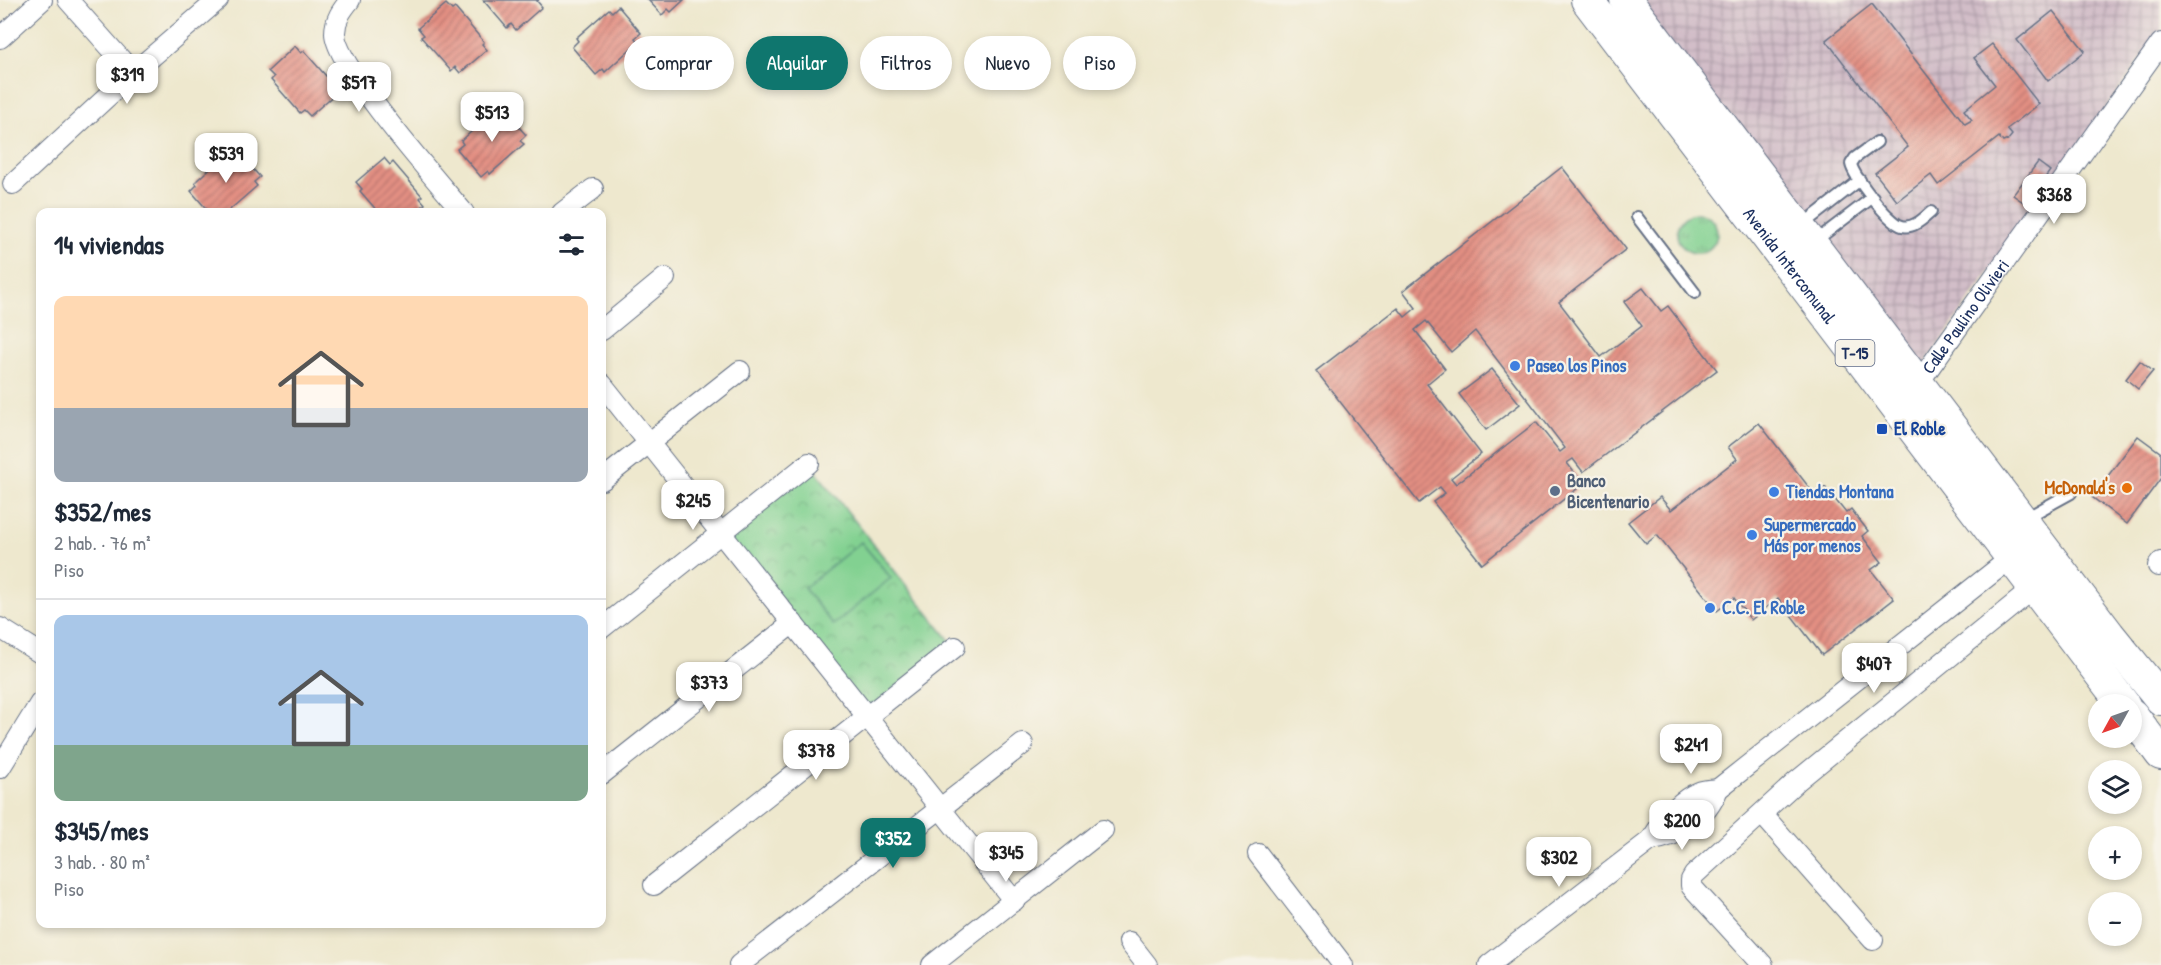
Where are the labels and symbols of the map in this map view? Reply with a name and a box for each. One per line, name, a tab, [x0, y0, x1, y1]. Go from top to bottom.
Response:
pin: $319	[91, 54, 163, 105]
pin: $517	[323, 62, 395, 113]
pin: $513	[456, 92, 528, 143]
pin: $539	[190, 133, 262, 184]
pin: $368	[2018, 174, 2090, 225]
street label: Avenida Intercomunal	[1737, 202, 1842, 329]
street label: Calle Paulino Olivieri	[1916, 254, 2015, 379]
road number: T-15	[1836, 340, 1874, 366]
place label: Paseo los Pinos	[1527, 353, 1626, 378]
marker: Paseo los Pinos	[1508, 359, 1522, 373]
place label: El Roble	[1894, 416, 1947, 441]
marker: El Roble	[1875, 422, 1889, 436]
place label: Banco Bicentenario	[1567, 468, 1650, 514]
place label: McDonald's	[2045, 475, 2115, 500]
place label: Tiendas Montana	[1785, 479, 1894, 504]
pin: $245	[657, 480, 729, 531]
marker: McDonald's	[2120, 481, 2134, 495]
marker: Banco Bicentenario	[1548, 484, 1562, 498]
marker: Tiendas Montana	[1767, 485, 1781, 499]
place label: Supermercado Más por menos	[1764, 512, 1861, 559]
marker: Supermercado Más por menos	[1745, 528, 1759, 542]
place label: C.C. El Roble	[1722, 595, 1806, 620]
marker: C.C. El Roble	[1703, 601, 1717, 615]
pin: $407	[1838, 643, 1910, 694]
pin: $373	[673, 662, 745, 713]
north arrow	[2088, 694, 2142, 748]
pin: $241	[1655, 724, 1727, 775]
pin: $378	[780, 730, 852, 781]
pin: $200	[1646, 800, 1718, 851]
pin: $352	[857, 818, 929, 869]
pin: $345	[970, 832, 1042, 883]
pin: $302	[1523, 837, 1595, 888]

